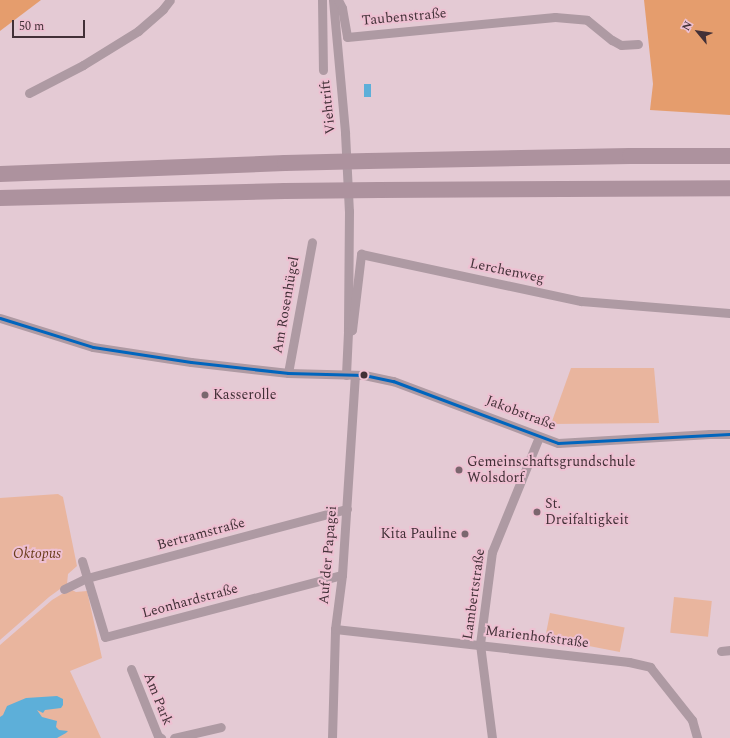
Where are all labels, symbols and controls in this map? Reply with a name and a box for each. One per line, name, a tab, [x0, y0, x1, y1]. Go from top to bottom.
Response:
street label: Taubenstraße	[361, 5, 447, 29]
scale bar	[14, 12, 87, 38]
north arrow	[678, 12, 718, 52]
text: 50 m	[19, 17, 44, 36]
text: N	[677, 18, 697, 34]
street label: Viehtrift	[317, 79, 339, 135]
street label: Am Rosenhügel	[269, 255, 303, 355]
street label: Lerchenweg	[468, 255, 546, 287]
unlabelled marker	[359, 370, 369, 380]
place label: Kasserolle	[213, 387, 276, 403]
marker: Kasserolle	[200, 390, 210, 400]
street label: Jakobstraße	[484, 392, 558, 434]
place label: Gemeinschaftsgrundschule Wolsdorf	[467, 454, 636, 486]
marker: Gemeinschaftsgrundschule Wolsdorf	[454, 465, 464, 475]
place label: St. Dreifaltigkeit	[545, 496, 629, 528]
street label: Auf der Papagei	[315, 505, 341, 605]
marker: St. Dreifaltigkeit	[532, 507, 542, 517]
street label: Bertramstraße	[155, 514, 247, 554]
place label: Kita Pauline	[381, 526, 457, 542]
marker: Kita Pauline	[460, 529, 470, 539]
park label: Oktopus	[13, 546, 61, 562]
street label: Lambertstraße	[459, 547, 489, 641]
street label: Leonhardstraße	[140, 580, 240, 622]
street label: Marienhofstraße	[484, 622, 590, 652]
street label: Am Park	[140, 670, 176, 728]

